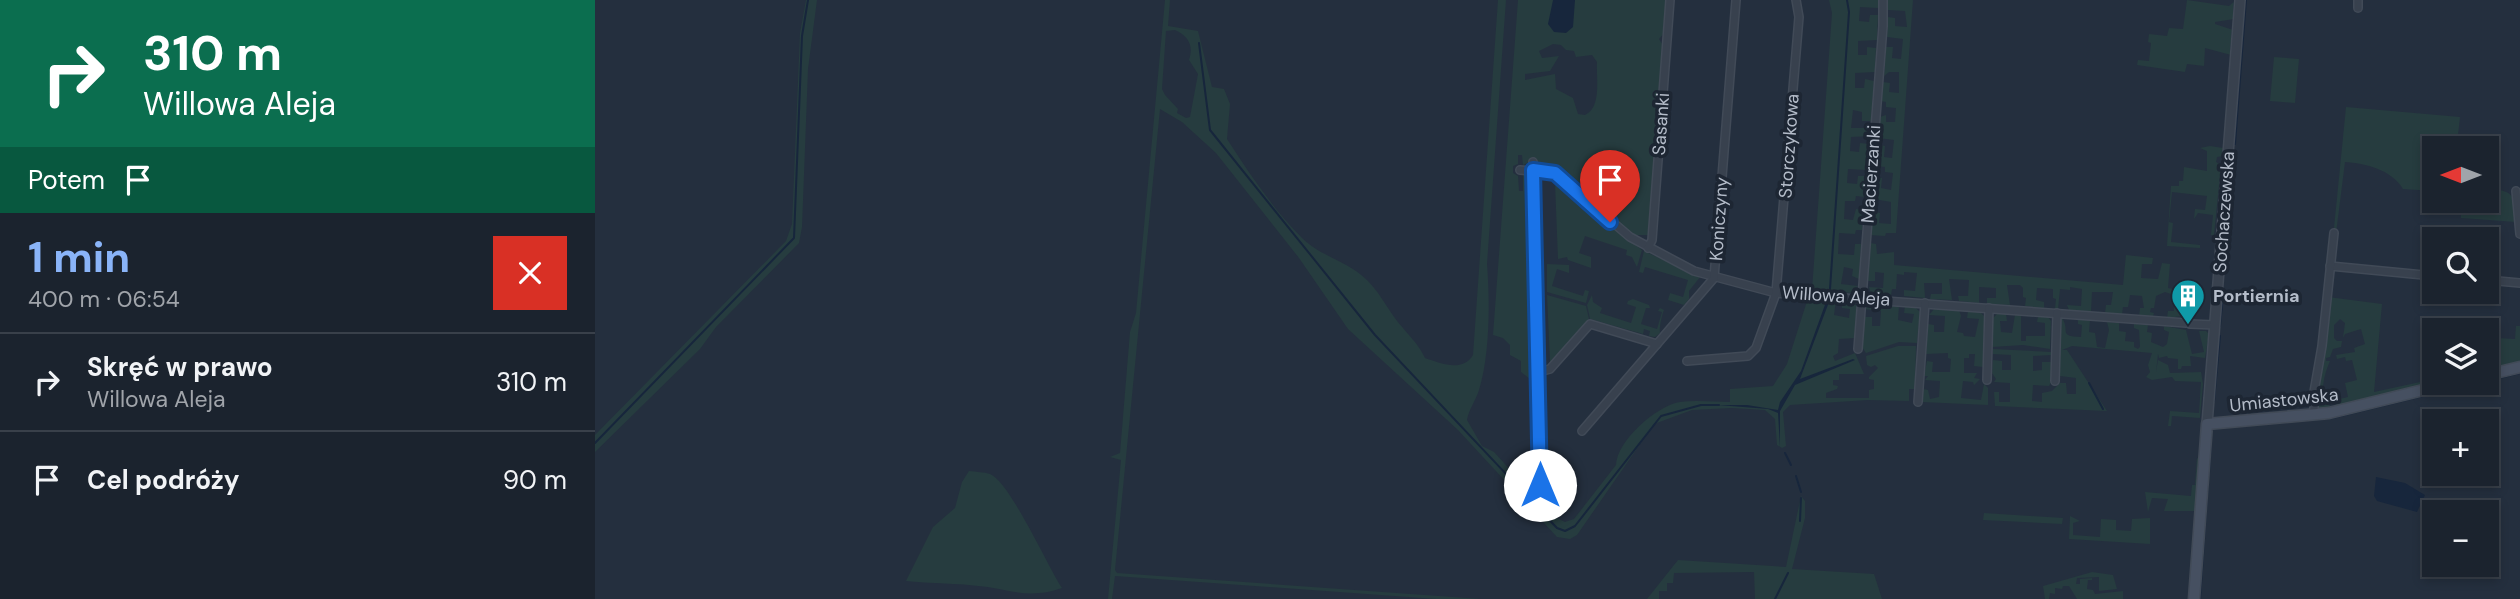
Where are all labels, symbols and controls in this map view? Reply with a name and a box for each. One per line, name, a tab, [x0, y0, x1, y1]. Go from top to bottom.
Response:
text: 310 m	[143, 21, 282, 85]
icon: right	[28, 28, 119, 119]
text: Willowa Aleja	[143, 83, 336, 125]
street label: Sasanki	[1647, 92, 1675, 156]
street label: Storczykowa	[1773, 93, 1805, 199]
street label: Macierzanki	[1856, 124, 1886, 224]
north arrow	[2422, 136, 2499, 214]
map controls	[2422, 136, 2499, 577]
pin	[1580, 150, 1640, 222]
street label: Sochaczewska	[2208, 151, 2240, 273]
icon: arrive	[119, 161, 157, 199]
icon: arrive	[1591, 161, 1629, 199]
text: Potem	[28, 163, 105, 197]
street label: Koniczyny	[1704, 176, 1734, 262]
button: search	[2422, 227, 2499, 304]
text: 1 min	[28, 230, 130, 285]
button: close	[493, 236, 567, 310]
building icon: Portiernia	[2169, 277, 2207, 326]
street label: Willowa Aleja	[1781, 280, 1891, 312]
text: 400 m · 06:54	[28, 284, 180, 314]
place label: Portiernia	[2213, 284, 2299, 308]
button: layers	[2422, 318, 2499, 395]
text: Skręć w prawo	[87, 350, 273, 384]
icon: right	[28, 363, 66, 401]
text: 310 m	[496, 365, 567, 399]
street label: Umiastowska	[2228, 382, 2340, 418]
text: Willowa Aleja	[87, 384, 226, 414]
button: +	[2422, 409, 2499, 486]
position arrow	[1503, 448, 1577, 522]
icon: arrive	[28, 461, 66, 499]
text: Cel podróży	[87, 463, 240, 497]
text: 90 m	[503, 463, 567, 497]
button: −	[2422, 500, 2499, 577]

